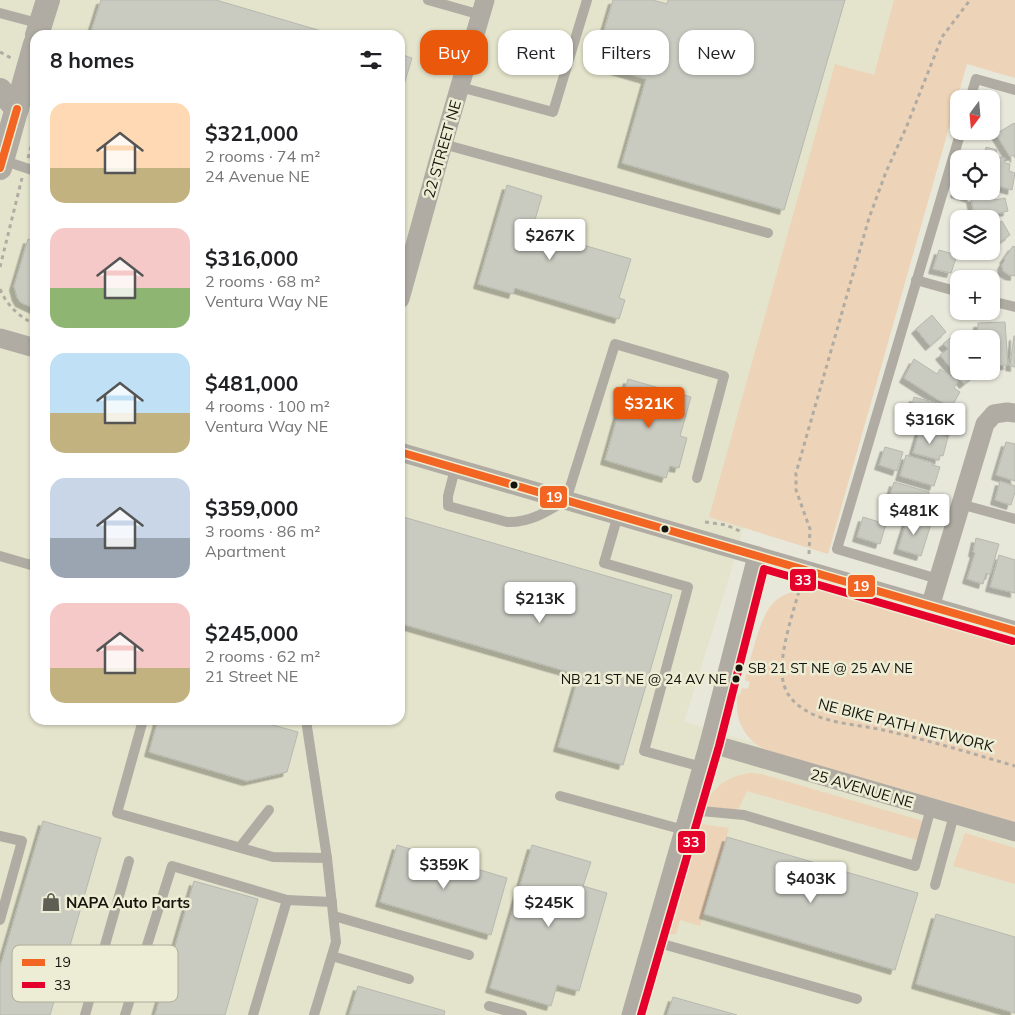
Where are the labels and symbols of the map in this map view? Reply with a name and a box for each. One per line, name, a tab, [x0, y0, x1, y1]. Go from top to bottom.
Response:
north arrow	[950, 90, 1000, 140]
street label: 22 STREET NE	[419, 98, 465, 200]
pin: $267K	[515, 218, 585, 261]
pin: $321K	[614, 386, 684, 429]
pin: $316K	[895, 402, 965, 445]
unlabelled marker	[509, 480, 519, 490]
line badge: 19	[539, 485, 568, 509]
text: 19	[546, 488, 562, 506]
pin: $481K	[879, 494, 949, 536]
unlabelled marker	[660, 524, 670, 534]
line badge: 33	[789, 568, 817, 592]
text: 33	[795, 571, 811, 589]
line badge: 19	[847, 574, 876, 598]
text: 19	[853, 577, 869, 595]
pin: $213K	[505, 582, 575, 624]
place label: SB 21 ST NE @ 25 AV NE	[748, 659, 913, 677]
marker: SB 21 ST NE @ 25 AV NE	[734, 663, 744, 673]
place label: NB 21 ST NE @ 24 AV NE	[561, 670, 727, 688]
marker: NB 21 ST NE @ 24 AV NE	[731, 674, 741, 684]
street label: NE BIKE PATH NETWORK	[816, 694, 996, 756]
street label: 25 AVENUE NE	[808, 764, 916, 812]
line badge: 33	[677, 830, 706, 854]
text: 33	[683, 833, 699, 851]
pin: $359K	[409, 848, 479, 890]
pin: $403K	[776, 862, 846, 904]
pin: $245K	[514, 886, 584, 928]
shop icon: NAPA Auto Parts	[40, 891, 62, 913]
place label: NAPA Auto Parts	[66, 893, 190, 912]
legend	[12, 945, 178, 1002]
text: 19	[54, 953, 71, 971]
text: 33	[54, 976, 71, 994]

